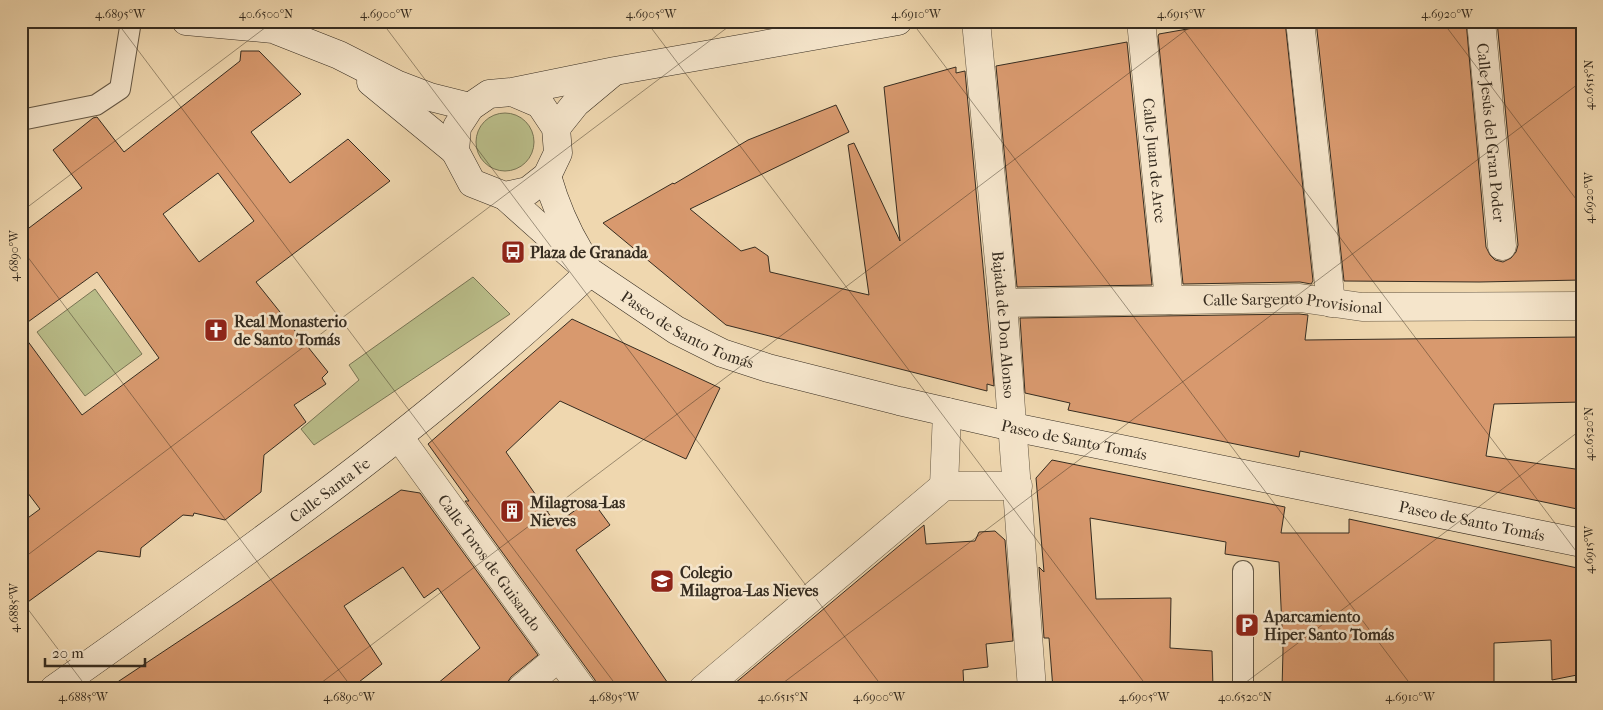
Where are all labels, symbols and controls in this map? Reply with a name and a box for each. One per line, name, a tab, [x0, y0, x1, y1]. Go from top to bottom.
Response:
text: 4.6895°W	[95, 7, 146, 21]
text: 40.6500°N	[239, 7, 293, 21]
text: 4.6900°W	[360, 7, 413, 21]
text: 4.6905°W	[626, 7, 677, 21]
text: 4.6910°W	[891, 7, 942, 21]
text: 4.6915°W	[1157, 7, 1206, 21]
text: 4.6920°W	[1421, 7, 1474, 21]
street label: Calle Jesús del Gran Poder	[1473, 42, 1509, 223]
text: 40.6515°N	[1582, 60, 1596, 110]
street label: Calle Juan de Arce	[1139, 97, 1170, 224]
text: 4.6920°W	[1582, 171, 1596, 224]
text: 4.6890°W	[7, 229, 21, 282]
bus stop icon: Plaza de Granada	[500, 239, 526, 265]
place label: Plaza de Granada	[530, 243, 648, 262]
street label: Bajada de Don Alonso	[988, 250, 1019, 399]
street label: Paseo de Santo Tomás	[617, 287, 756, 373]
street label: Calle Sargento Provisional	[1203, 289, 1383, 317]
place label: Real Monasterio de Santo Tomás	[234, 312, 347, 349]
church icon: Real Monasterio de Santo Tomás	[203, 317, 229, 343]
text: 40.6520°N	[1582, 407, 1596, 461]
street label: Paseo de Santo Tomás	[999, 416, 1149, 464]
street label: Calle Santa Fe	[286, 453, 374, 527]
street label: Calle Toros de Guisando	[434, 491, 546, 635]
place label: Milagrosa-Las Nieves	[529, 493, 625, 530]
street label: Paseo de Santo Tomás	[1397, 497, 1547, 545]
building icon: Milagrosa-Las Nieves	[499, 498, 525, 524]
text: 4.6915°W	[1582, 525, 1596, 574]
place label: Colegio Milagroa-Las Nieves	[679, 563, 819, 601]
school or university icon: Colegio Milagroa-Las Nieves	[649, 568, 675, 594]
text: 4.6885°W	[7, 582, 21, 633]
place label: Aparcamiento Hiper Santo Tomás	[1263, 607, 1394, 645]
parking icon: Aparcamiento Hiper Santo Tomás	[1234, 612, 1260, 638]
scale bar	[45, 635, 145, 667]
text: 20 m	[52, 644, 84, 662]
text: 4.6885°W	[58, 690, 109, 704]
text: 4.6890°W	[323, 690, 376, 704]
text: 4.6895°W	[589, 690, 640, 704]
text: 40.6515°N	[758, 690, 808, 704]
text: 4.6900°W	[853, 690, 906, 704]
text: 4.6905°W	[1119, 690, 1170, 704]
text: 40.6520°N	[1218, 690, 1272, 704]
text: 4.6910°W	[1385, 690, 1436, 704]

